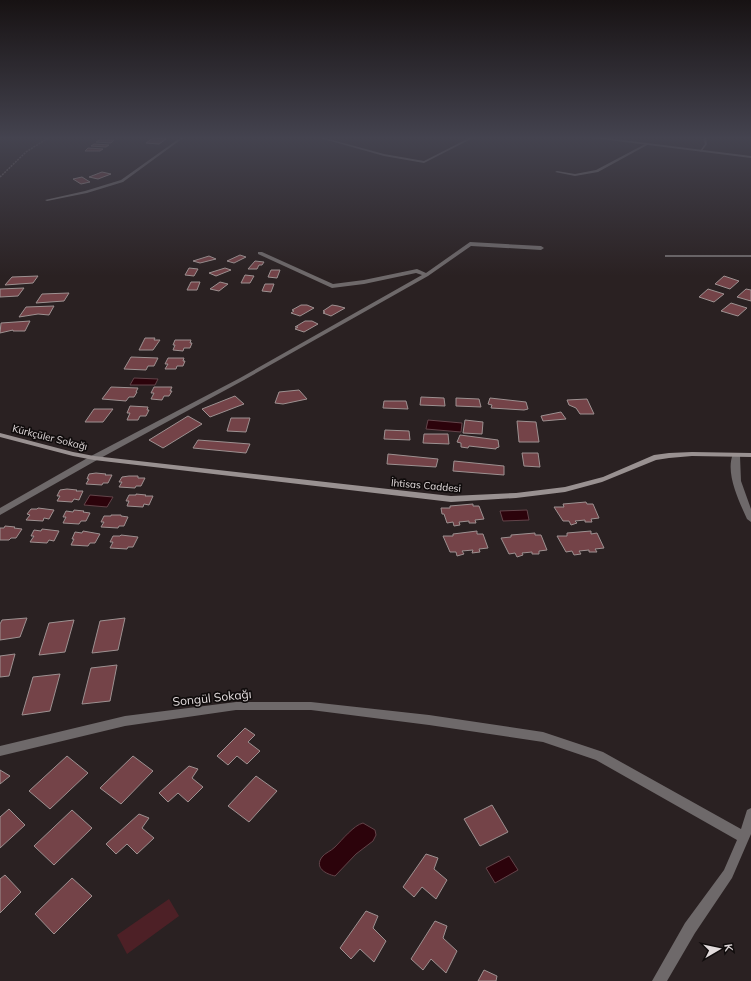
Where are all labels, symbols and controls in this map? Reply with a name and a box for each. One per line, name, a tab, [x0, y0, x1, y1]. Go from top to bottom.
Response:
street label: Kürkçüler Sokağı	[11, 422, 89, 453]
street label: İhtisas Caddesi	[390, 476, 462, 495]
street label: Songül Sokağı	[172, 686, 252, 709]
north arrow	[699, 929, 739, 969]
text: K	[721, 943, 736, 953]

